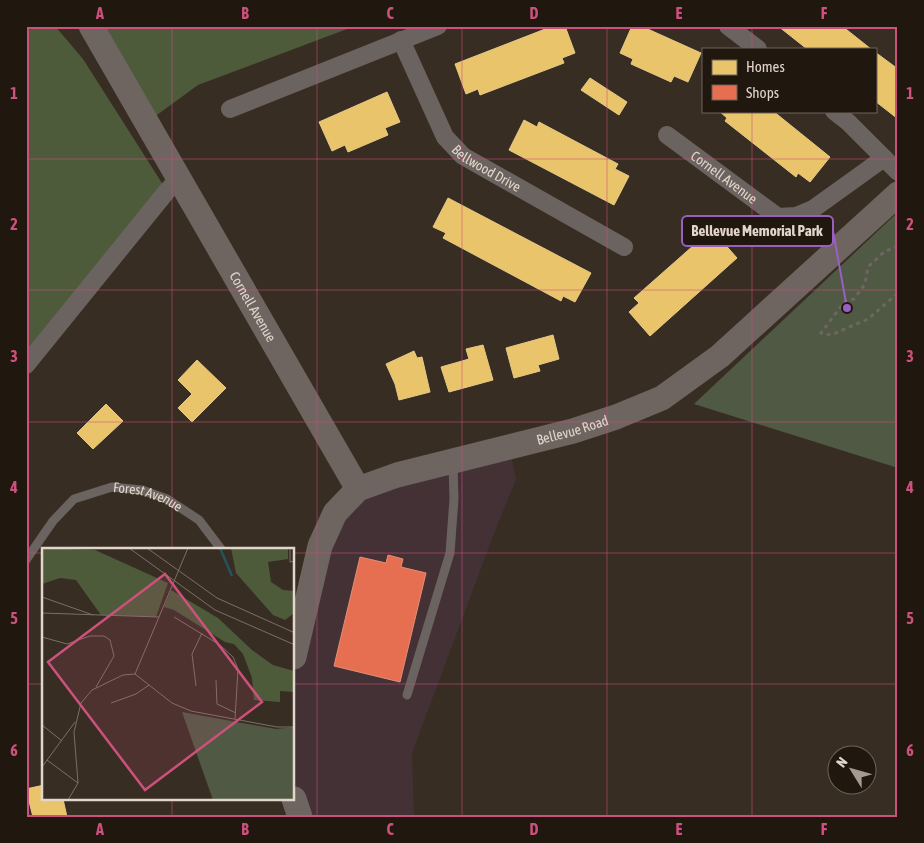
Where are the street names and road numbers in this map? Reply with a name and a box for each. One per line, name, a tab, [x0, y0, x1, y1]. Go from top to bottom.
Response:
street label: Bellwood Drive	[449, 141, 524, 195]
street label: Cornell Avenue	[688, 147, 760, 207]
street label: Cornell Avenue	[226, 269, 279, 345]
street label: Bellevue Road	[535, 412, 610, 448]
street label: Forest Avenue	[112, 479, 185, 515]

